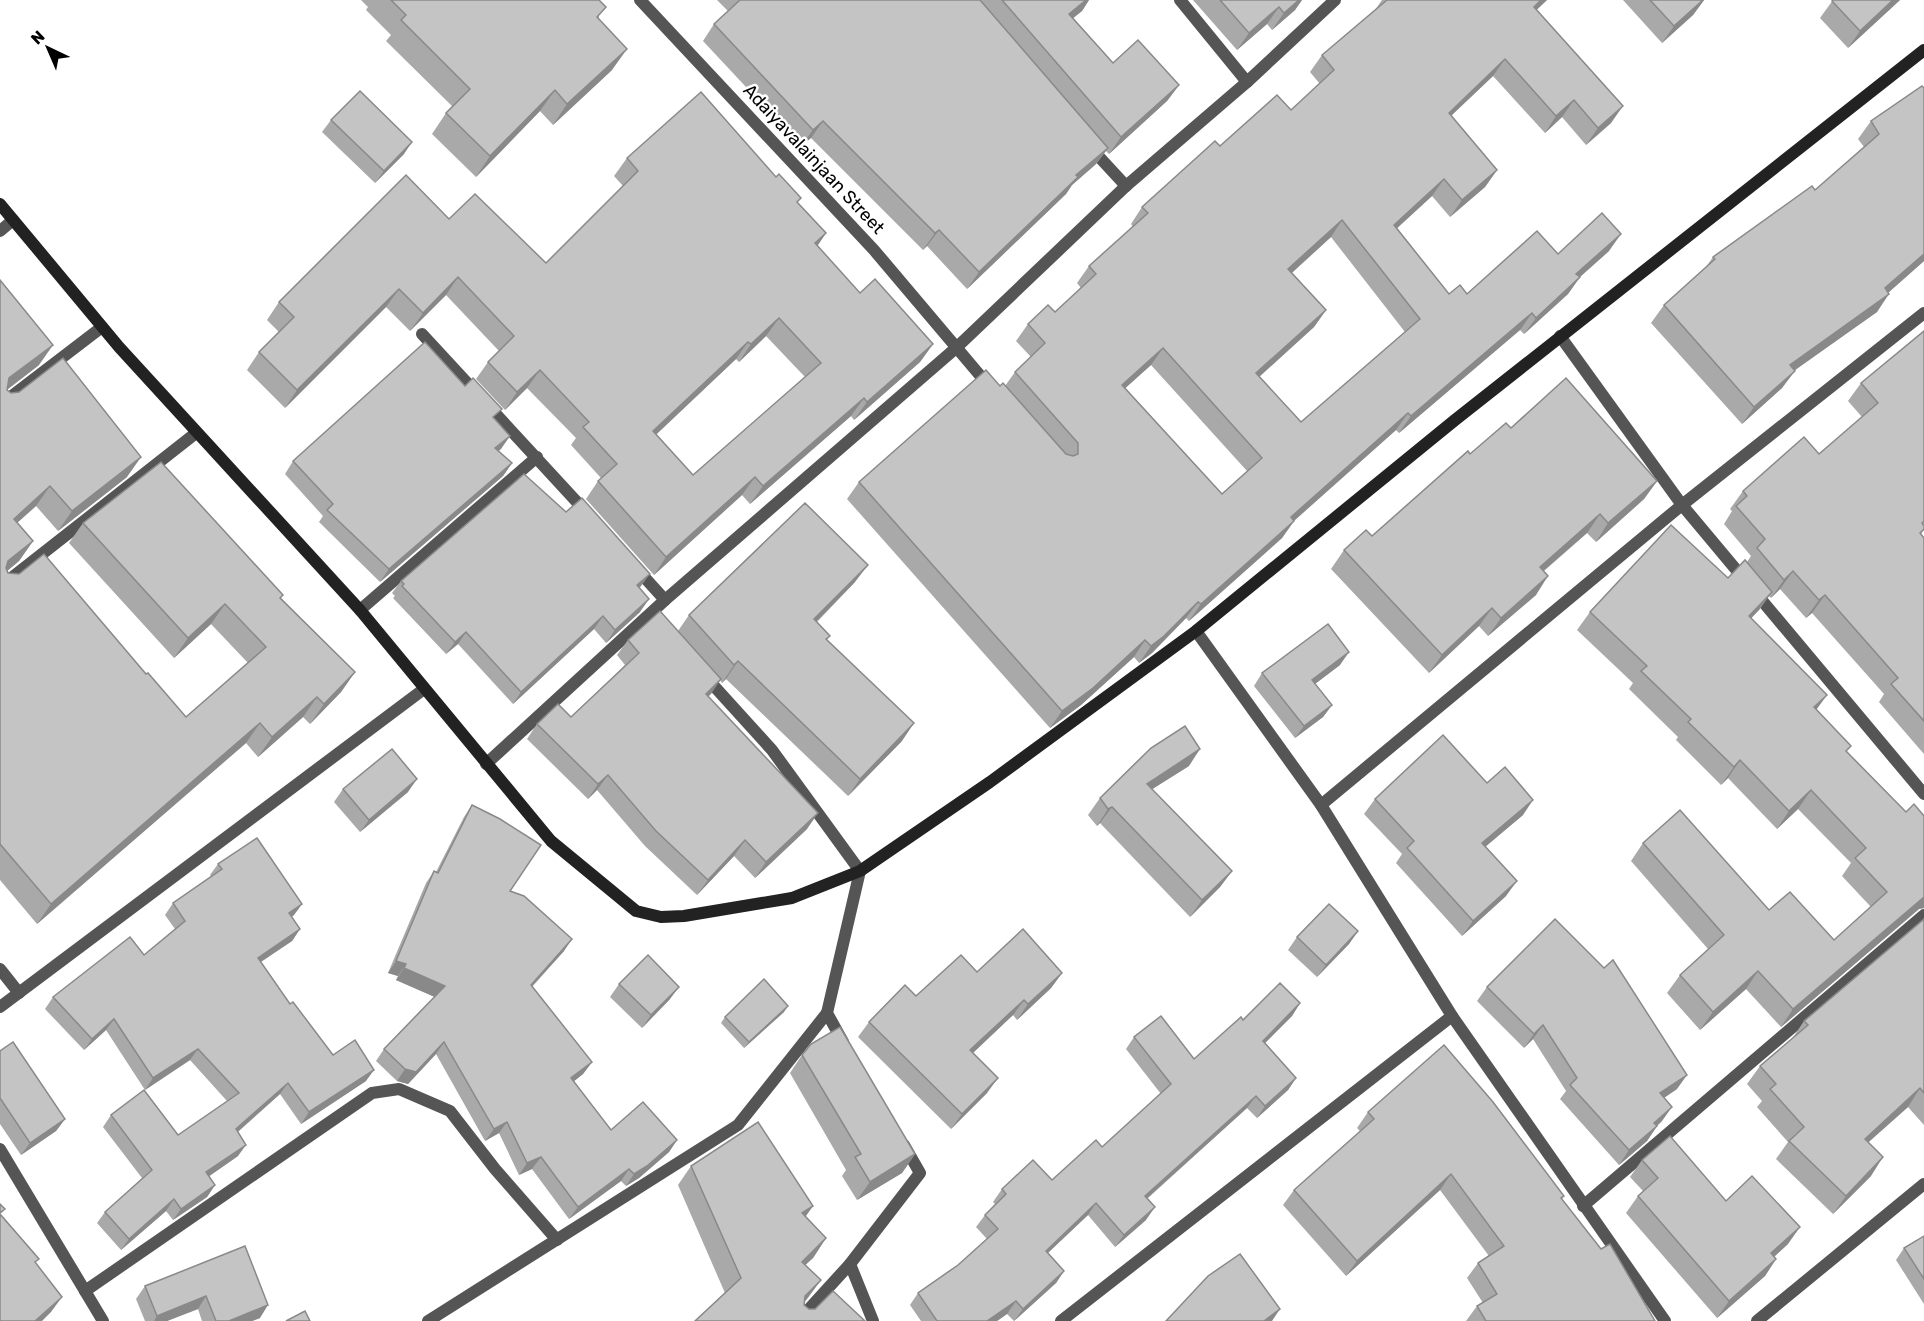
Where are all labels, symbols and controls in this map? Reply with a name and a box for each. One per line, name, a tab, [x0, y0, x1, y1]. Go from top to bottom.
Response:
north arrow	[18, 18, 78, 78]
text: N	[27, 27, 49, 48]
street label: Adaiyavalainjaan Street	[739, 79, 889, 239]

